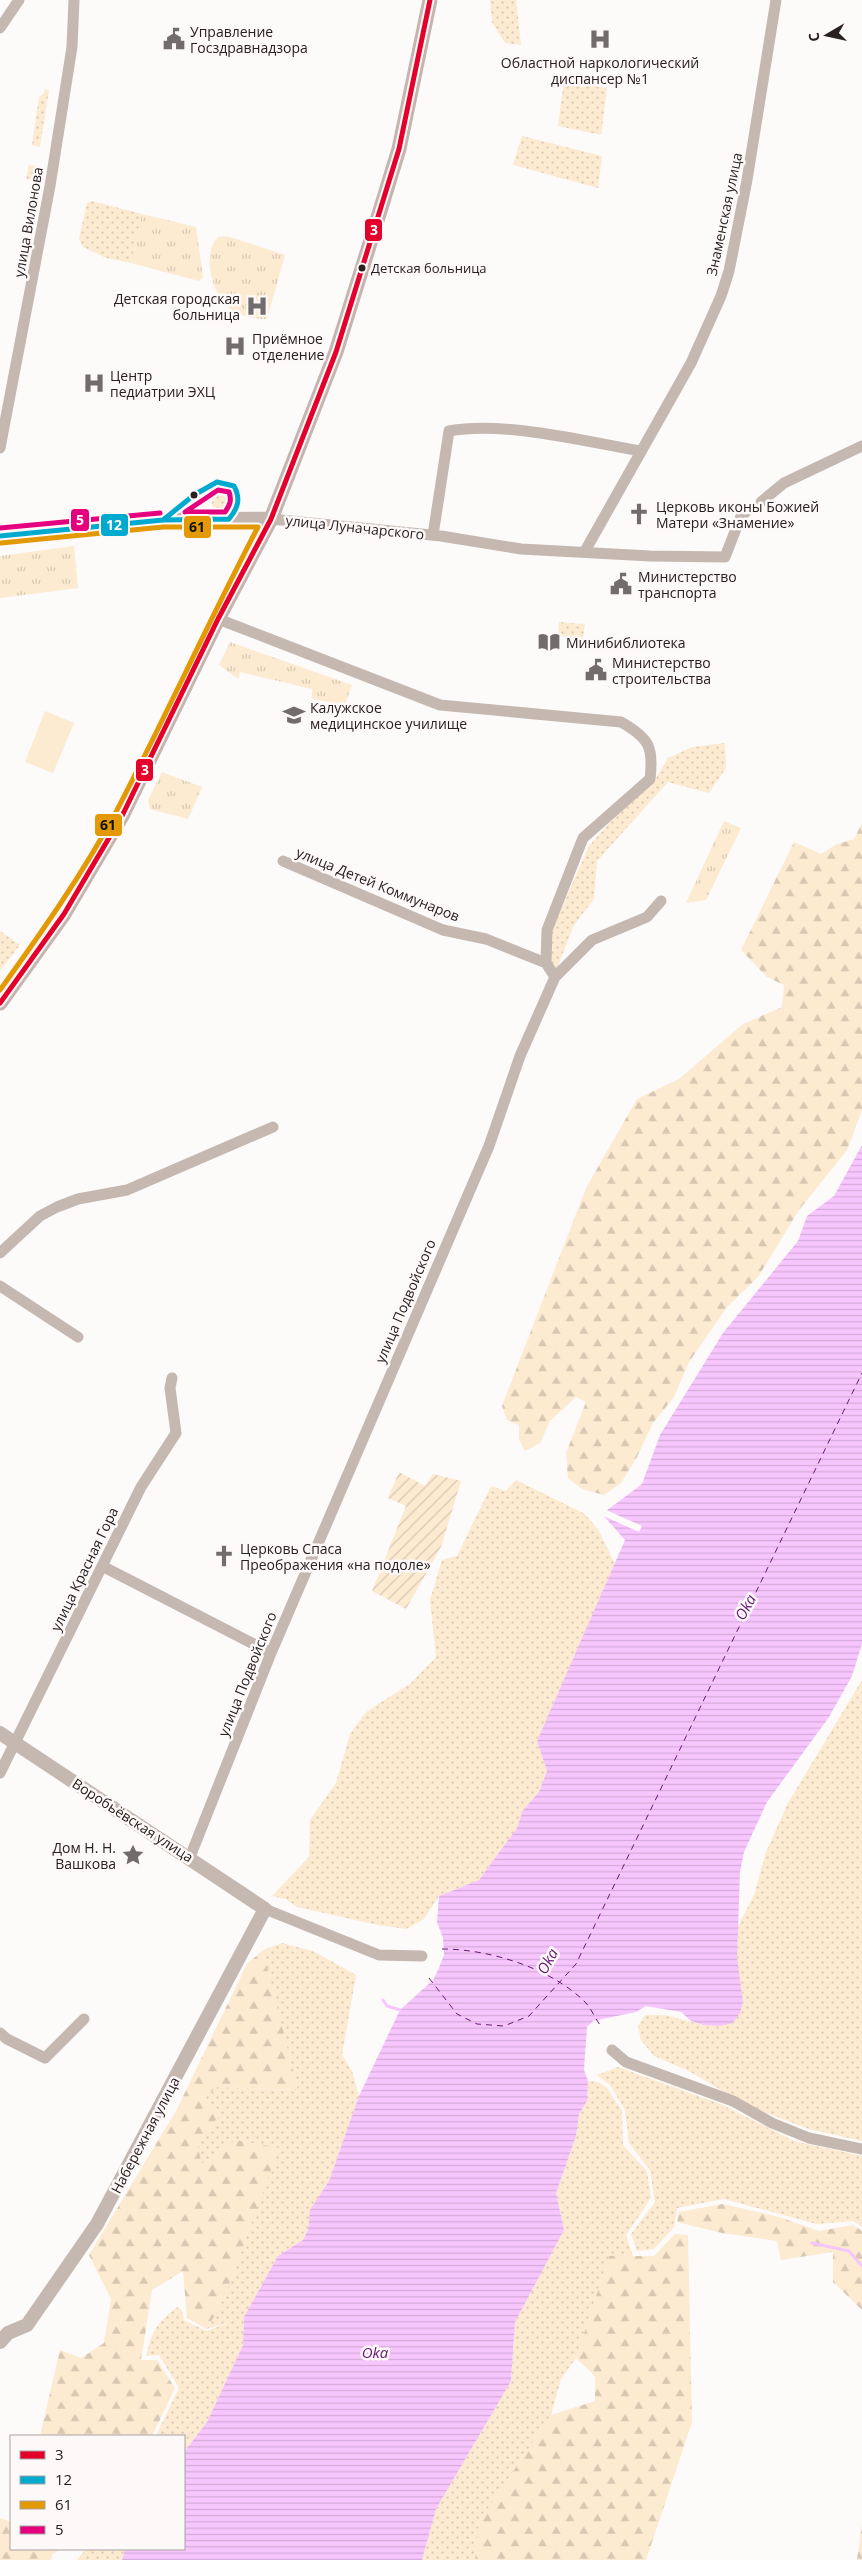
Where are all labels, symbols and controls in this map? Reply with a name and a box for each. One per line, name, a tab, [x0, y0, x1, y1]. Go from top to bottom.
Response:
north arrow	[802, 10, 852, 60]
place label: Управление Госздравнадзора	[190, 22, 308, 57]
public building icon: Управление Госздравнадзора	[161, 26, 187, 52]
hospital icon: Областной наркологический диспансер №1	[587, 26, 613, 52]
text: С	[804, 31, 824, 43]
place label: Областной наркологический диспансер №1	[501, 53, 699, 88]
street label: Знаменская улица	[702, 151, 746, 277]
street label: улица Вилонова	[9, 165, 47, 279]
line badge: 3	[364, 218, 383, 242]
text: 3	[370, 220, 378, 239]
place label: Детская больница	[371, 259, 487, 277]
marker: Детская больница	[357, 263, 367, 273]
place label: Детская городская больница	[114, 289, 240, 324]
hospital icon: Детская городская больница	[244, 293, 270, 319]
place label: Приёмное отделение	[252, 329, 325, 364]
hospital icon: Приёмное отделение	[222, 333, 248, 359]
place label: Центр педиатрии ЭХЦ	[110, 366, 216, 401]
hospital icon: Центр педиатрии ЭХЦ	[81, 370, 107, 396]
unlabelled marker	[189, 490, 199, 500]
place label: Церковь иконы Божией Матери «Знамение»	[656, 497, 819, 532]
church icon: Церковь иконы Божией Матери «Знамение»	[626, 501, 652, 527]
line badge: 5	[70, 508, 90, 532]
text: 5	[76, 510, 84, 529]
street label: улица Луначарского	[285, 510, 425, 544]
line badge: 12	[100, 513, 129, 537]
text: 12	[106, 515, 122, 534]
line badge: 61	[183, 515, 212, 539]
text: 61	[189, 517, 205, 536]
place label: Министерство транспорта	[638, 567, 737, 602]
public building icon: Министерство транспорта	[608, 571, 634, 597]
library icon: Минибиблиотека	[536, 629, 562, 655]
place label: Минибиблиотека	[566, 633, 686, 652]
place label: Министерство строительства	[612, 653, 711, 688]
public building icon: Министерство строительства	[583, 657, 609, 683]
place label: Калужское медицинское училище	[310, 698, 467, 733]
school or university icon: Калужское медицинское училище	[281, 702, 307, 728]
line badge: 3	[135, 758, 154, 782]
text: 3	[141, 760, 149, 779]
line badge: 61	[94, 813, 123, 837]
text: 61	[100, 815, 116, 834]
street label: улица Детей Коммунаров	[293, 842, 463, 926]
street label: улица Подвойского	[370, 1236, 440, 1366]
street label: улица Красная Гора	[46, 1504, 122, 1634]
place label: Церковь Спаса Преображения «на подоле»	[240, 1539, 431, 1574]
church icon: Церковь Спаса Преображения «на подоле»	[211, 1543, 237, 1569]
water label: Oka	[730, 1590, 760, 1623]
street label: улица Подвойского	[213, 1609, 281, 1739]
street label: Воробьёвская улица	[69, 1774, 197, 1866]
place label: Дом Н. Н. Вашкова	[52, 1838, 116, 1873]
place icon: Дом Н. Н. Вашкова	[120, 1842, 146, 1868]
water label: Oka	[532, 1944, 562, 1977]
street label: Набережная улица	[106, 2073, 184, 2197]
water label: Oka	[362, 2342, 389, 2362]
legend	[10, 2435, 185, 2550]
text: 3	[55, 2444, 64, 2464]
text: 12	[55, 2469, 72, 2489]
text: 61	[55, 2494, 72, 2514]
text: 5	[55, 2519, 64, 2539]

